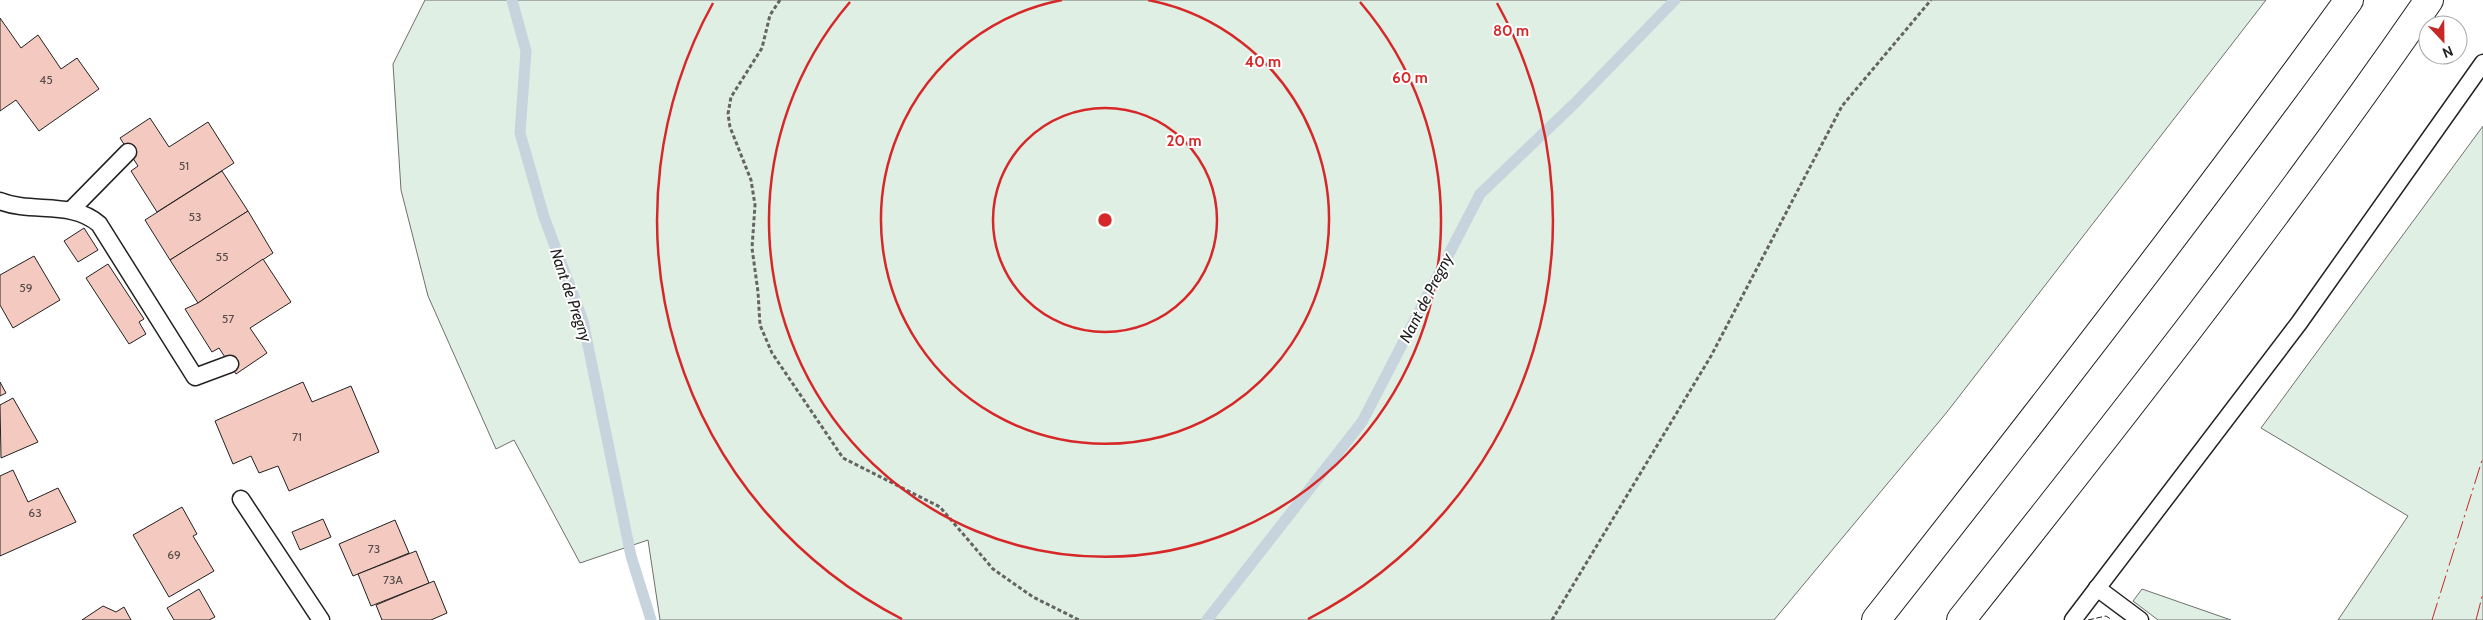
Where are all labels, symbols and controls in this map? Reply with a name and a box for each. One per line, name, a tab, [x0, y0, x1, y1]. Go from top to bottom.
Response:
north arrow	[2418, 15, 2468, 65]
text: 80 m	[1493, 22, 1529, 40]
text: N	[2440, 42, 2456, 62]
text: 40 m	[1245, 53, 1281, 71]
text: 60 m	[1392, 69, 1428, 87]
house number: 45	[39, 72, 53, 87]
text: 20 m	[1167, 132, 1201, 150]
house number: 51	[179, 158, 189, 173]
house number: 53	[189, 209, 201, 224]
centre of rings	[1096, 211, 1114, 229]
water label: Nant de Pregny	[546, 246, 596, 345]
house number: 55	[216, 249, 228, 264]
water label: Nant de Pregny	[1395, 250, 1457, 346]
house number: 59	[19, 280, 33, 295]
house number: 57	[222, 311, 234, 326]
house number: 71	[292, 429, 302, 444]
house number: 63	[28, 505, 42, 520]
house number: 73	[368, 541, 380, 556]
house number: 69	[167, 547, 181, 562]
house number: 73A	[383, 572, 404, 587]

